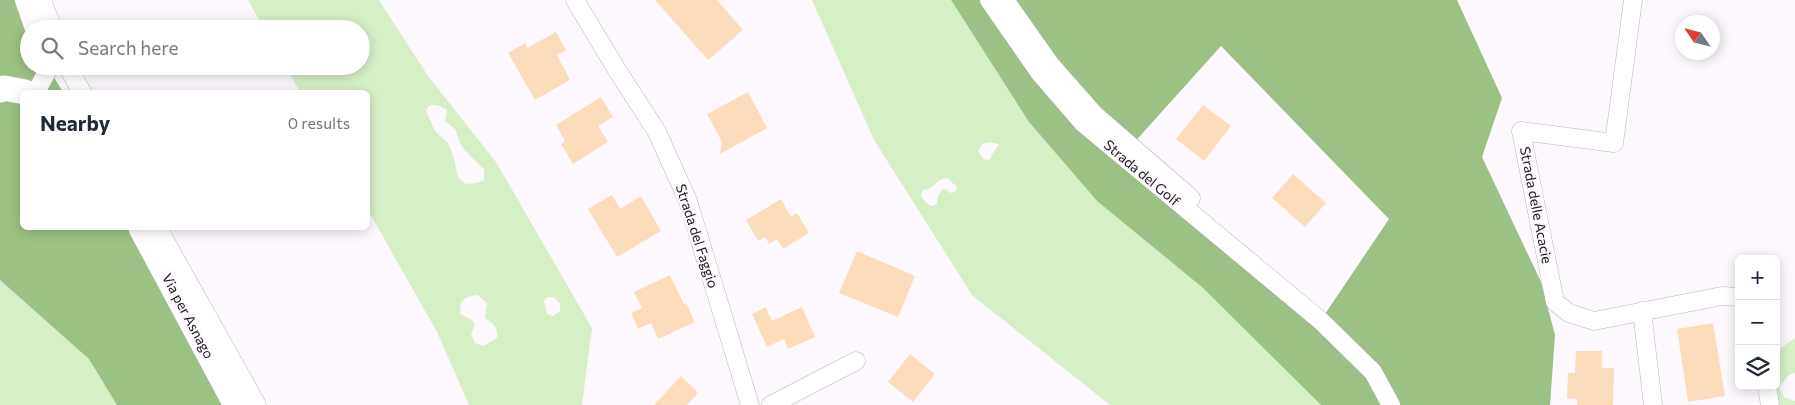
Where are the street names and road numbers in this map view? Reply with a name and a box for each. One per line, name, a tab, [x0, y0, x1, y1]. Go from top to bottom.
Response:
street label: Strada del Golf	[1101, 136, 1184, 210]
street label: Strada delle Acacie	[1517, 145, 1556, 265]
street label: Strada del Faggio	[673, 182, 722, 290]
street label: Via per Asnago	[159, 270, 218, 361]

